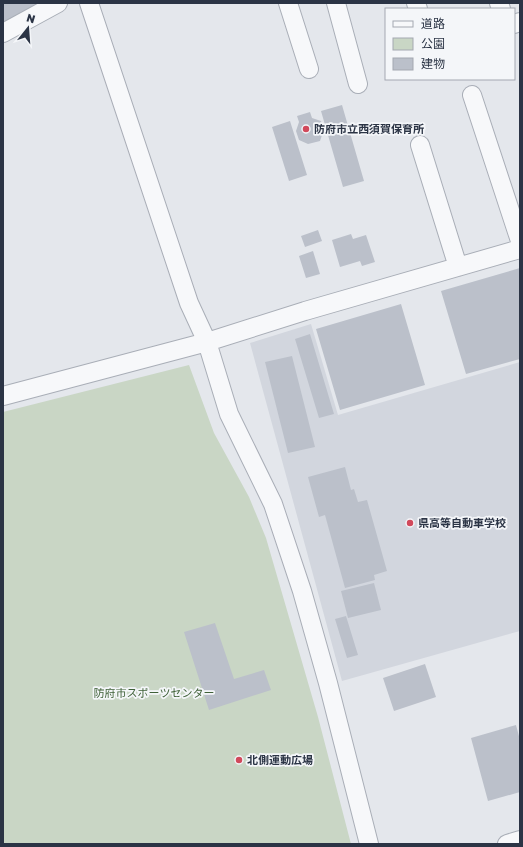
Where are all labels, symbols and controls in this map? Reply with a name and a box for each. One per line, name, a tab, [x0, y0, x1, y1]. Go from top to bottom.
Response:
north arrow	[8, 8, 48, 48]
legend	[385, 8, 515, 80]
text: N	[25, 11, 37, 25]
text: 道路	[421, 16, 445, 31]
text: 公園	[421, 36, 445, 51]
text: 建物	[421, 56, 445, 71]
place label: 防府市立西須賀保育所	[314, 122, 424, 135]
marker: 防府市立西須賀保育所	[301, 124, 311, 134]
place label: 県高等自動車学校	[418, 516, 506, 529]
marker: 県高等自動車学校	[405, 518, 415, 528]
park label: 防府市スポーツセンター	[94, 686, 214, 699]
place label: 北側運動広場	[247, 753, 313, 766]
marker: 北側運動広場	[234, 755, 244, 765]

